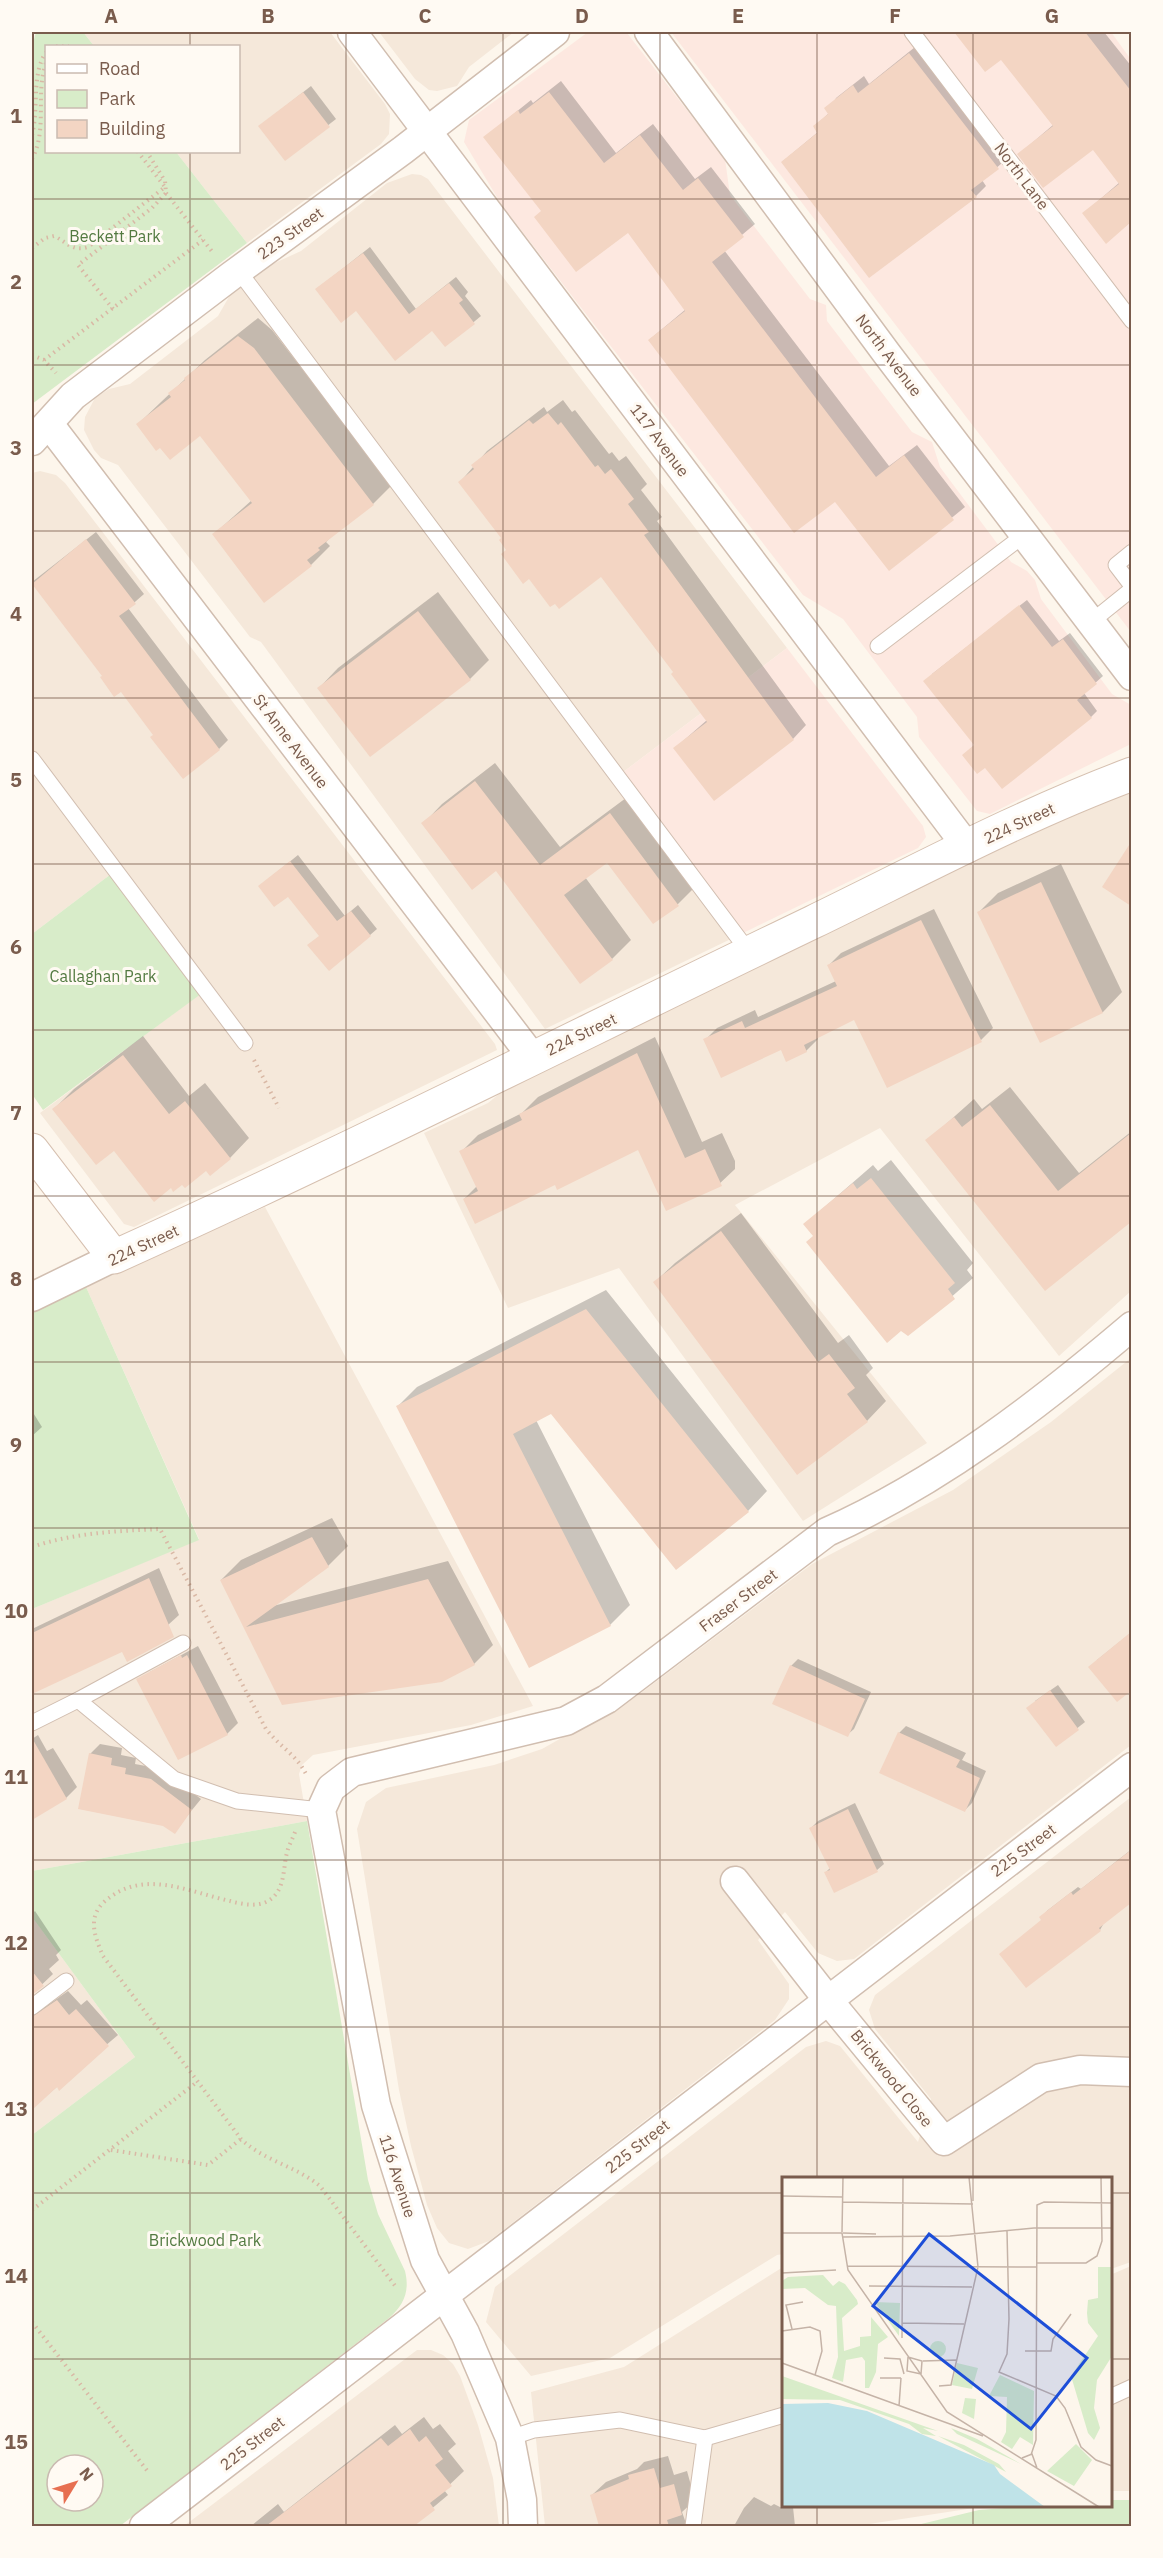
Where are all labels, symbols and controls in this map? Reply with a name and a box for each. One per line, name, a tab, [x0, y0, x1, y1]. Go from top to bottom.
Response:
text: A	[104, 2, 118, 29]
text: B	[261, 2, 275, 29]
text: C	[418, 2, 432, 29]
text: D	[575, 2, 589, 29]
text: E	[732, 2, 744, 29]
text: F	[889, 2, 901, 29]
text: G	[1045, 2, 1059, 29]
legend	[45, 45, 240, 153]
text: Road	[99, 57, 140, 80]
text: Park	[99, 87, 136, 110]
text: 1	[10, 102, 22, 129]
text: Building	[99, 117, 166, 140]
street label: North Lane	[990, 138, 1054, 214]
street label: 223 Street	[253, 202, 327, 264]
park label: Beckett Park	[69, 226, 161, 246]
text: 2	[10, 268, 22, 295]
street label: North Avenue	[851, 310, 927, 400]
street label: 117 Avenue	[626, 400, 694, 481]
text: 3	[10, 434, 22, 461]
text: 4	[10, 600, 22, 627]
street label: St Anne Avenue	[249, 690, 333, 792]
text: 5	[10, 766, 22, 793]
street label: 224 Street	[980, 798, 1058, 848]
text: 6	[10, 933, 22, 960]
park label: Callaghan Park	[50, 966, 157, 986]
street label: 224 Street	[542, 1008, 620, 1060]
text: 7	[10, 1099, 22, 1126]
street label: 224 Street	[104, 1220, 182, 1270]
text: 8	[10, 1265, 22, 1292]
text: 9	[10, 1431, 22, 1458]
street label: Fraser Street	[695, 1564, 781, 1636]
text: 10	[4, 1597, 28, 1624]
text: 11	[4, 1763, 28, 1790]
street label: 225 Street	[986, 1819, 1060, 1881]
text: 12	[4, 1929, 28, 1956]
street label: Brickwood Close	[847, 2025, 938, 2131]
text: 13	[4, 2095, 28, 2122]
street label: 225 Street	[601, 2115, 673, 2177]
street label: 116 Avenue	[375, 2132, 421, 2220]
inset map	[782, 2177, 1112, 2507]
park label: Brickwood Park	[149, 2230, 262, 2250]
text: 14	[4, 2262, 28, 2289]
street label: 225 Street	[216, 2412, 288, 2474]
text: 15	[4, 2428, 28, 2455]
north arrow	[45, 2453, 105, 2513]
text: N	[75, 2463, 98, 2484]

